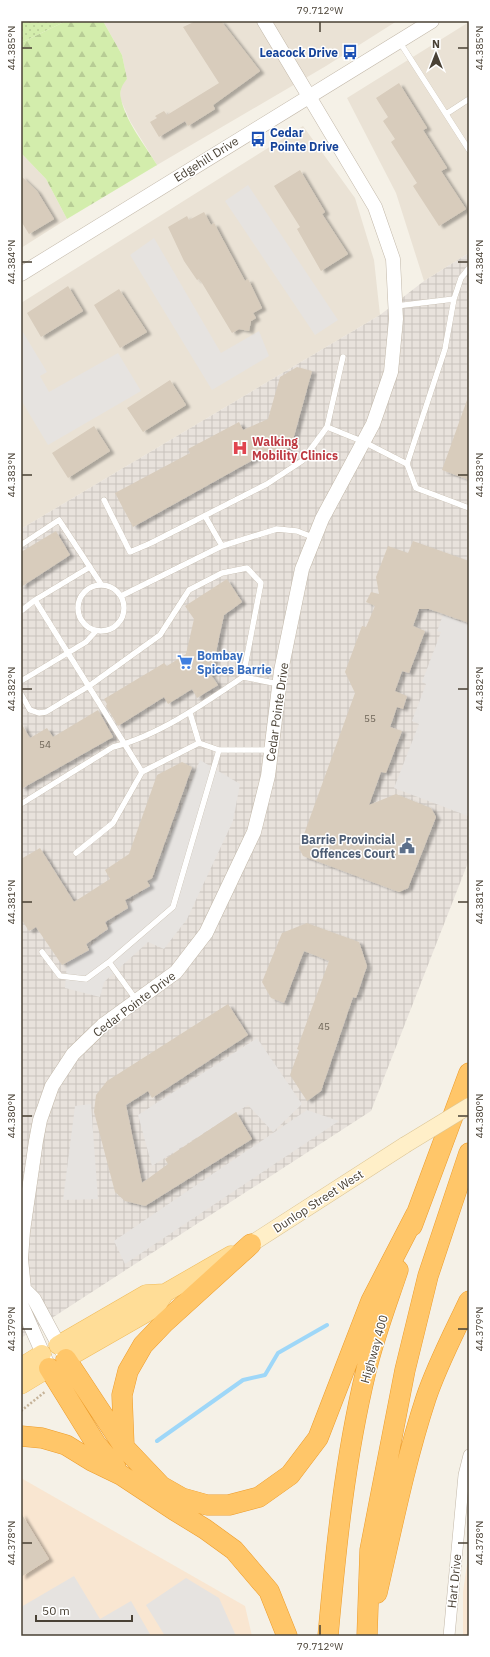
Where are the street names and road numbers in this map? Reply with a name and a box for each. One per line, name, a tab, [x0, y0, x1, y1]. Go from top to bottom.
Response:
street label: Edgehill Drive	[171, 133, 242, 185]
street label: Cedar Pointe Drive	[263, 661, 291, 762]
street label: Cedar Pointe Drive	[90, 968, 179, 1040]
street label: Dunlop Street West	[270, 1166, 366, 1236]
street label: Highway 400	[357, 1313, 391, 1385]
street label: Hart Drive	[444, 1553, 464, 1609]

